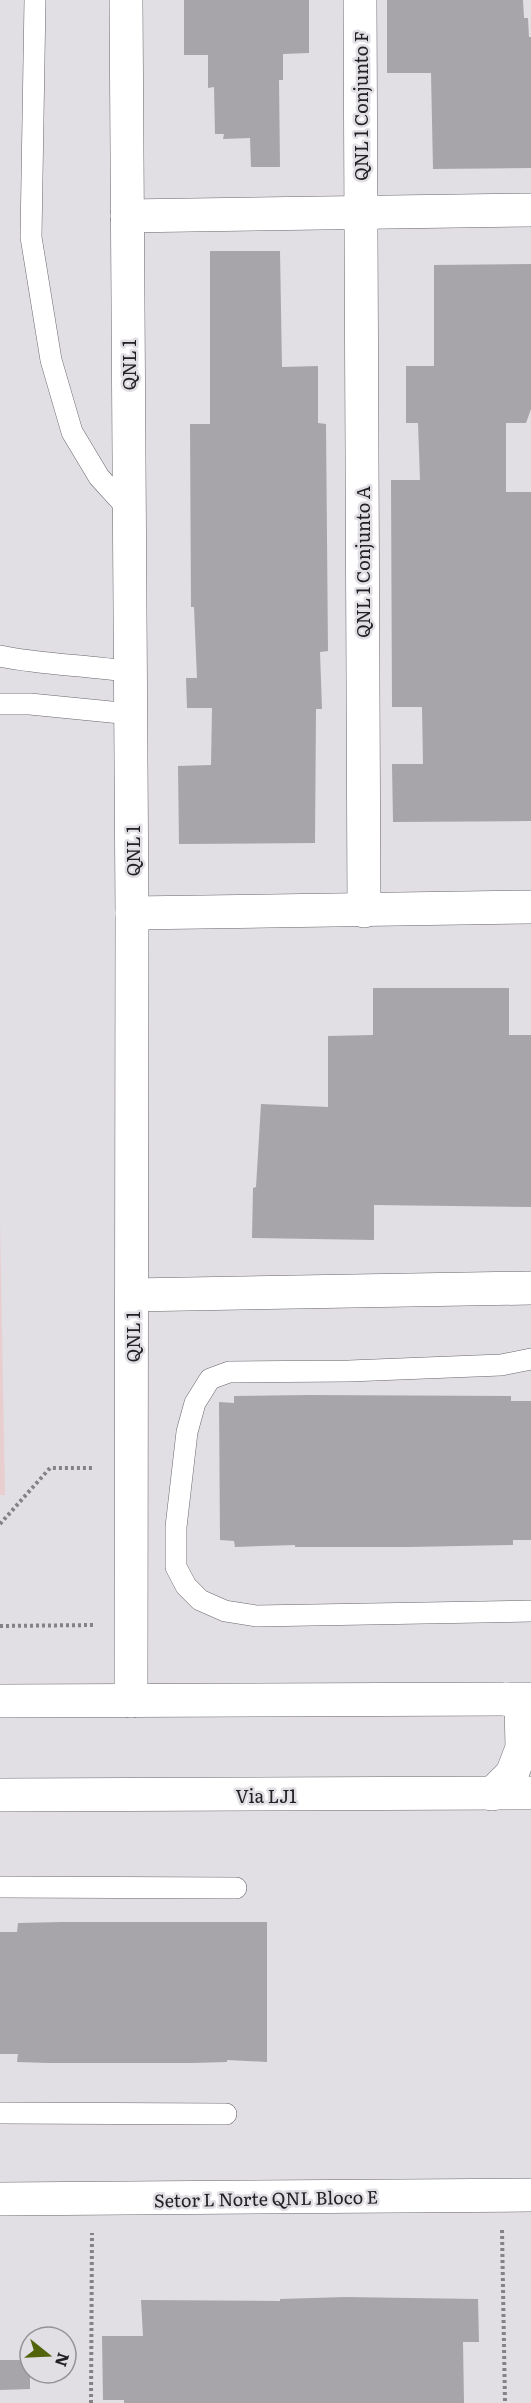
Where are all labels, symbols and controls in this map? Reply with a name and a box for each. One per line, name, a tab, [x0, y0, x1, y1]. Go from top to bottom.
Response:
street label: QNL 1 Conjunto F	[347, 31, 374, 181]
street label: QNL 1	[115, 339, 142, 391]
street label: QNL 1 Conjunto A	[349, 486, 376, 638]
street label: QNL 1	[119, 825, 146, 877]
street label: QNL 1	[119, 1311, 146, 1363]
street label: Via LJ1	[236, 1782, 296, 1809]
street label: Setor L Norte QNL Bloco E	[154, 2183, 378, 2213]
north arrow	[18, 2325, 78, 2385]
text: N	[50, 2350, 77, 2370]

